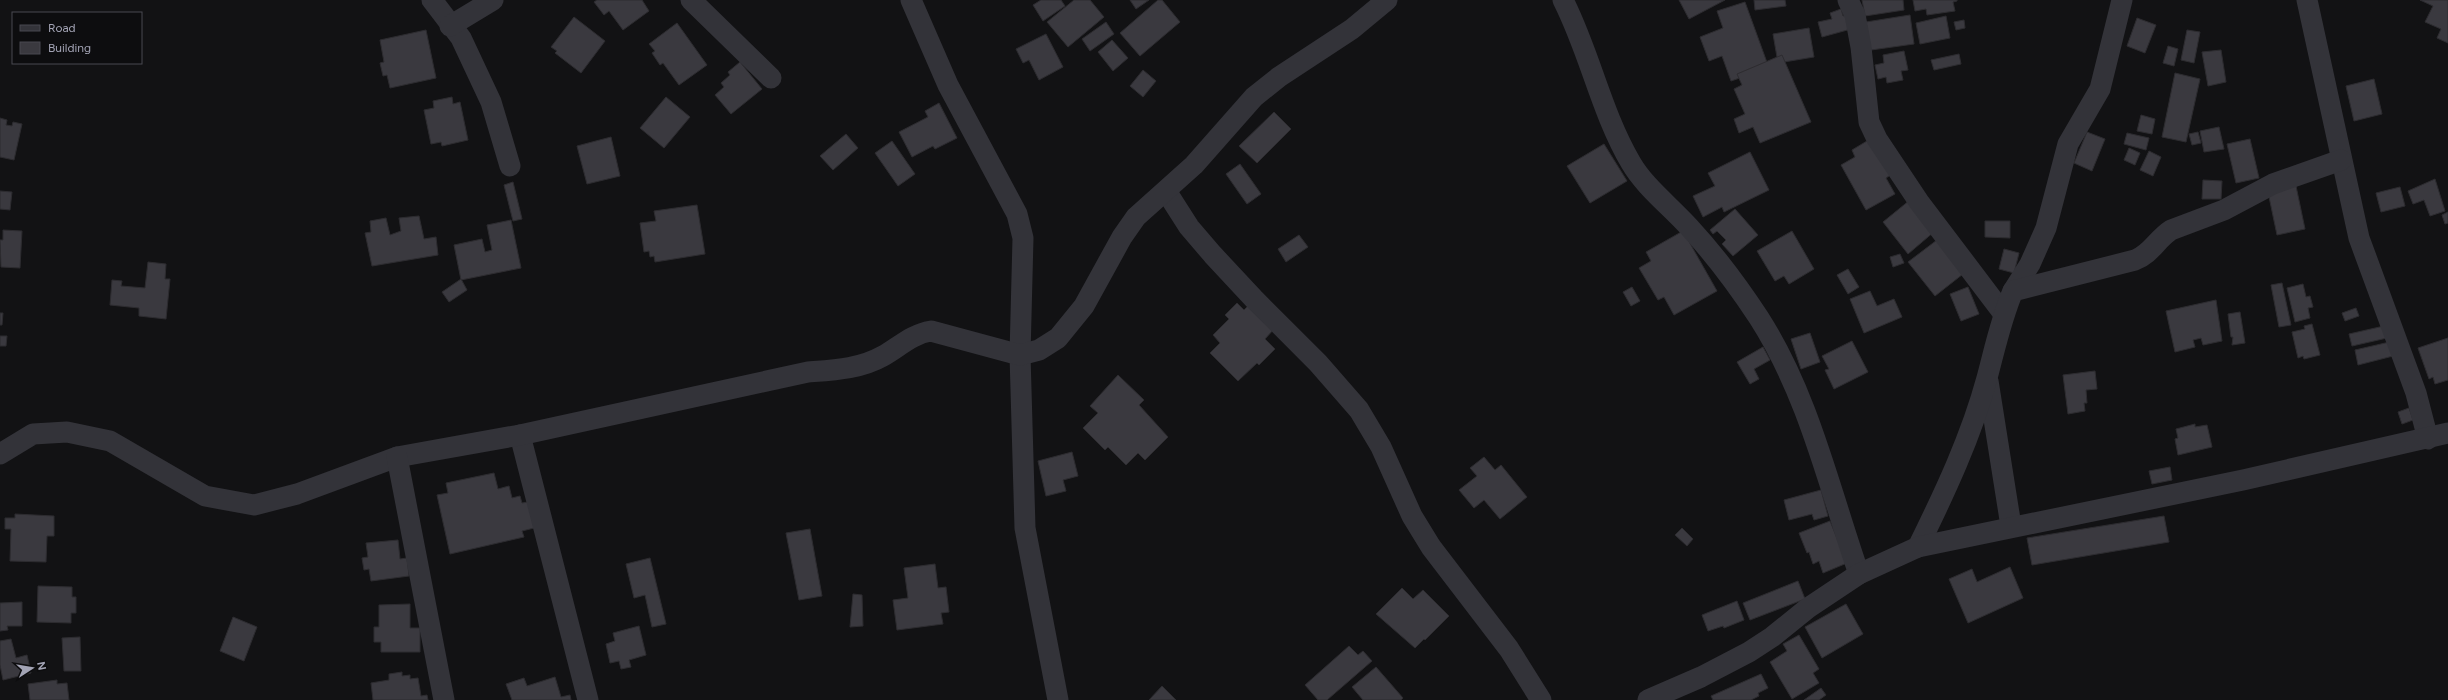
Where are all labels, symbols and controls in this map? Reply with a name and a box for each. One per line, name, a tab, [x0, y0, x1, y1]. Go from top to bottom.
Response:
legend	[12, 12, 142, 64]
text: Road	[48, 21, 76, 35]
text: Building	[48, 41, 91, 55]
north arrow	[12, 648, 52, 688]
text: N	[34, 661, 49, 672]

